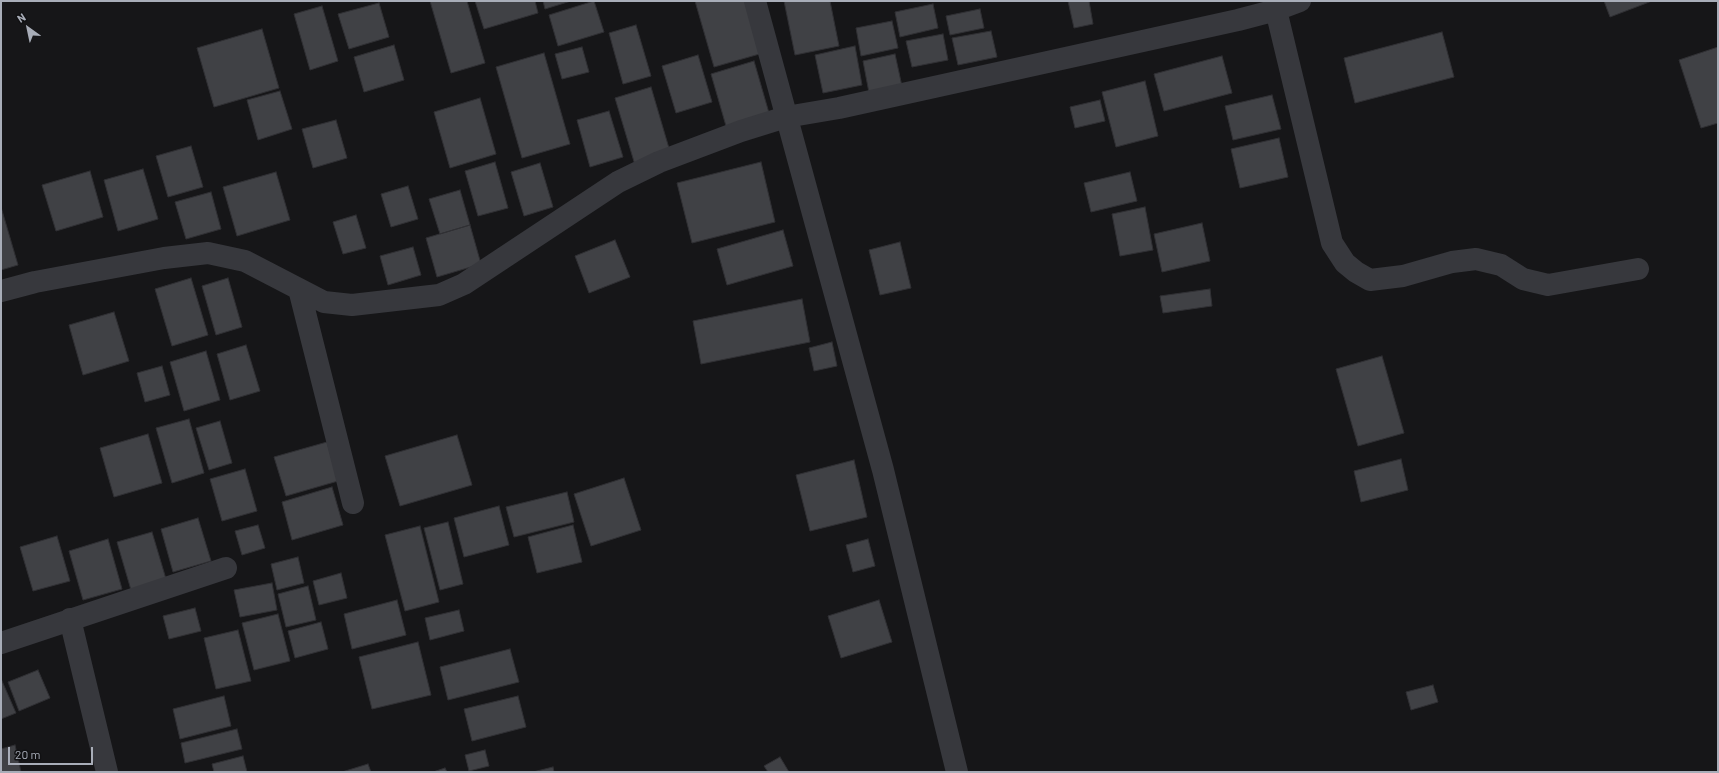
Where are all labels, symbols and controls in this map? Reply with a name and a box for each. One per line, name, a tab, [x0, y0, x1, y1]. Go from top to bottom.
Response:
north arrow	[8, 8, 48, 48]
text: N	[15, 10, 28, 25]
scale bar	[10, 739, 95, 765]
text: 20 m	[15, 747, 41, 761]

